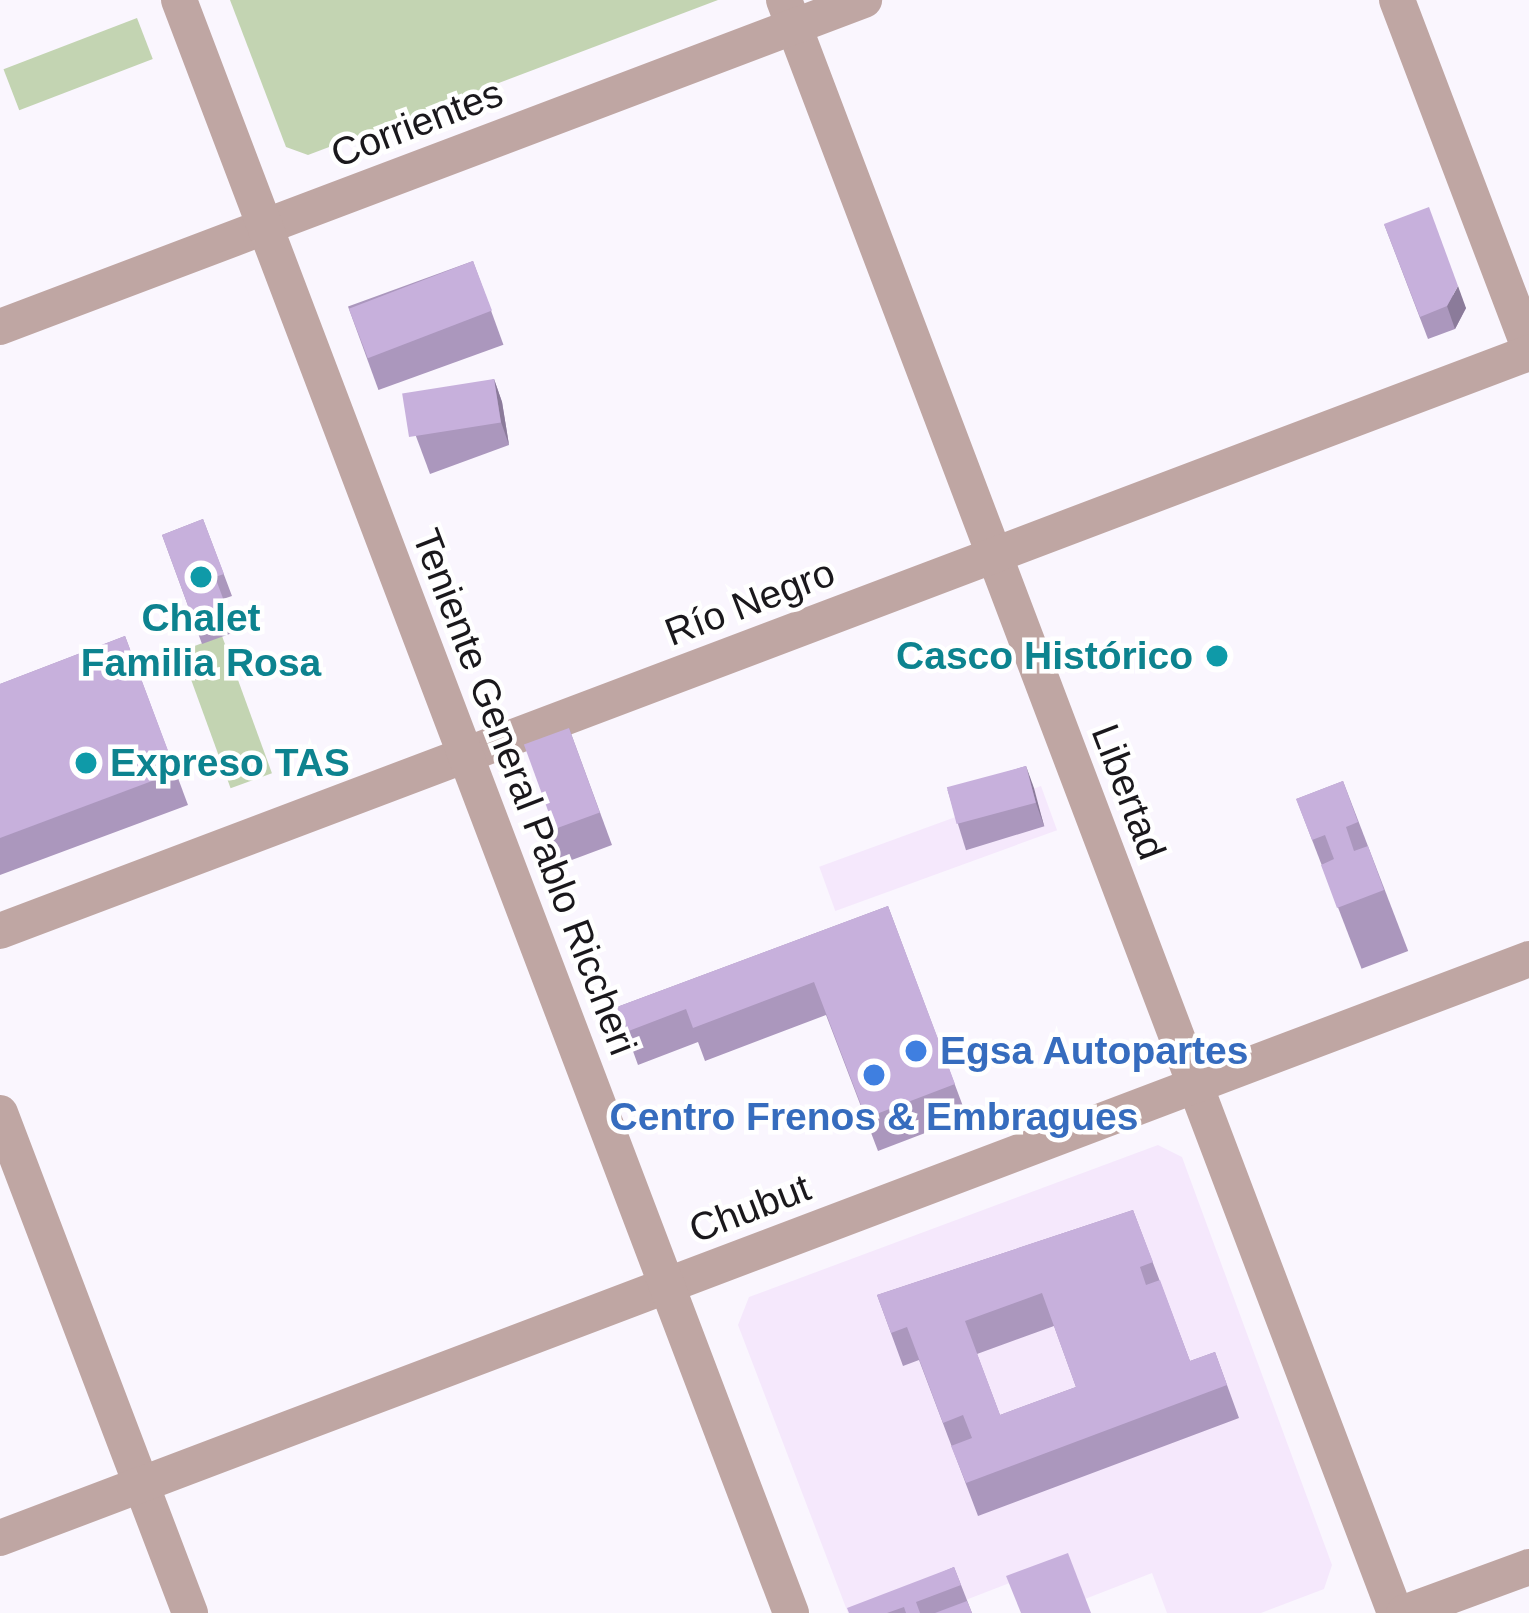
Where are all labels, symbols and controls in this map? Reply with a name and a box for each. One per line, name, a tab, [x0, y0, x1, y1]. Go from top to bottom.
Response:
street label: Corrientes	[325, 70, 509, 178]
street label: Teniente General Pablo Riccheri	[402, 523, 646, 1061]
street label: Río Negro	[659, 549, 841, 657]
marker: Chalet Familia Rosa	[188, 564, 214, 590]
place label: Chalet Familia Rosa	[81, 596, 321, 687]
place label: Casco Histórico	[896, 633, 1193, 679]
marker: Casco Histórico	[1204, 643, 1230, 669]
street label: Libertad	[1081, 718, 1175, 866]
place label: Expreso TAS	[110, 740, 350, 786]
marker: Expreso TAS	[73, 750, 99, 776]
place label: Egsa Autopartes	[940, 1028, 1250, 1074]
marker: Egsa Autopartes	[903, 1038, 929, 1064]
marker: Centro Frenos & Embragues	[861, 1062, 887, 1088]
place label: Centro Frenos & Embragues	[610, 1094, 1138, 1140]
street label: Chubut	[683, 1165, 817, 1253]

